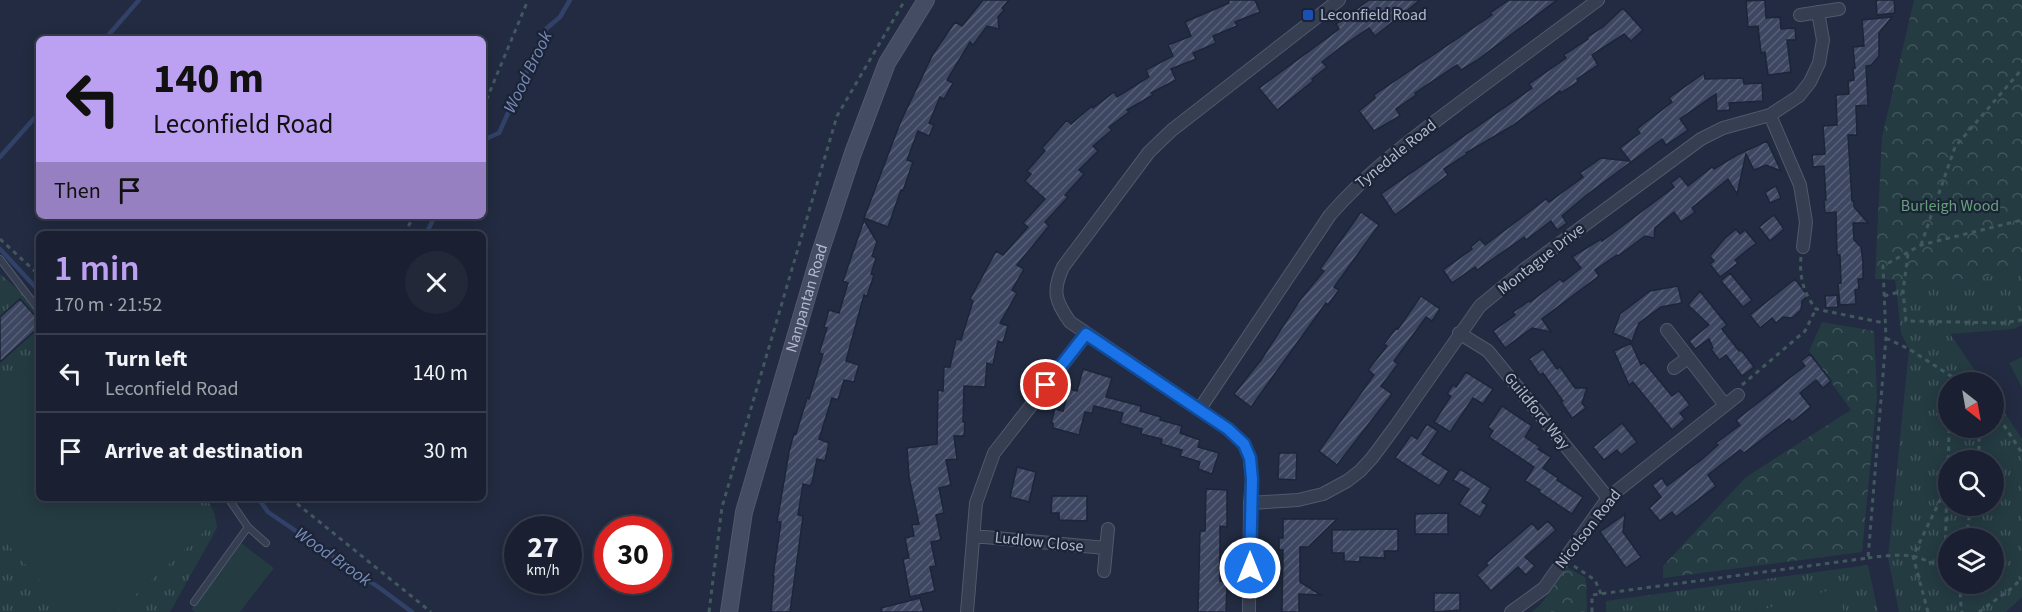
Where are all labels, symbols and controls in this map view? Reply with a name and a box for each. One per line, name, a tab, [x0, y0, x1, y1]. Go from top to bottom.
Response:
place label: Leconfield Road	[1320, 4, 1427, 26]
marker: Leconfield Road	[1301, 8, 1315, 22]
water label: Wood Brook	[497, 26, 559, 117]
text: 140 m	[153, 49, 264, 109]
icon: left	[54, 60, 132, 138]
text: Leconfield Road	[153, 105, 333, 144]
street label: Tynedale Road	[1351, 114, 1441, 194]
icon: arrive	[113, 174, 146, 207]
text: Then	[54, 175, 101, 207]
park label: Burleigh Wood	[1901, 195, 1999, 217]
street label: Montague Drive	[1493, 218, 1589, 300]
street label: Nanpantan Road	[780, 241, 833, 355]
text: 1 min	[54, 243, 140, 294]
button: close	[405, 251, 468, 314]
text: 170 m · 21:52	[54, 291, 162, 319]
text: Turn left	[105, 343, 187, 375]
icon: left	[54, 357, 87, 390]
text: 140 m	[413, 357, 468, 389]
pin	[1020, 359, 1071, 410]
icon: arrive	[1029, 368, 1062, 401]
street label: Guildford Way	[1499, 368, 1575, 455]
north arrow	[1938, 372, 2004, 438]
map controls	[1938, 372, 2004, 594]
text: Leconfield Road	[105, 375, 239, 403]
icon: arrive	[54, 435, 87, 468]
text: Arrive at destination	[105, 435, 303, 467]
text: 30 m	[423, 435, 468, 467]
button: search	[1938, 450, 2004, 516]
street label: Nicolson Road	[1550, 485, 1626, 573]
speed limit sign: 30	[594, 516, 672, 594]
water label: Wood Brook	[290, 521, 377, 593]
text: 27	[527, 526, 559, 569]
street label: Ludlow Close	[994, 526, 1085, 558]
button: layers	[1938, 528, 2004, 594]
position arrow	[1218, 536, 1282, 600]
text: km/h	[526, 560, 560, 581]

